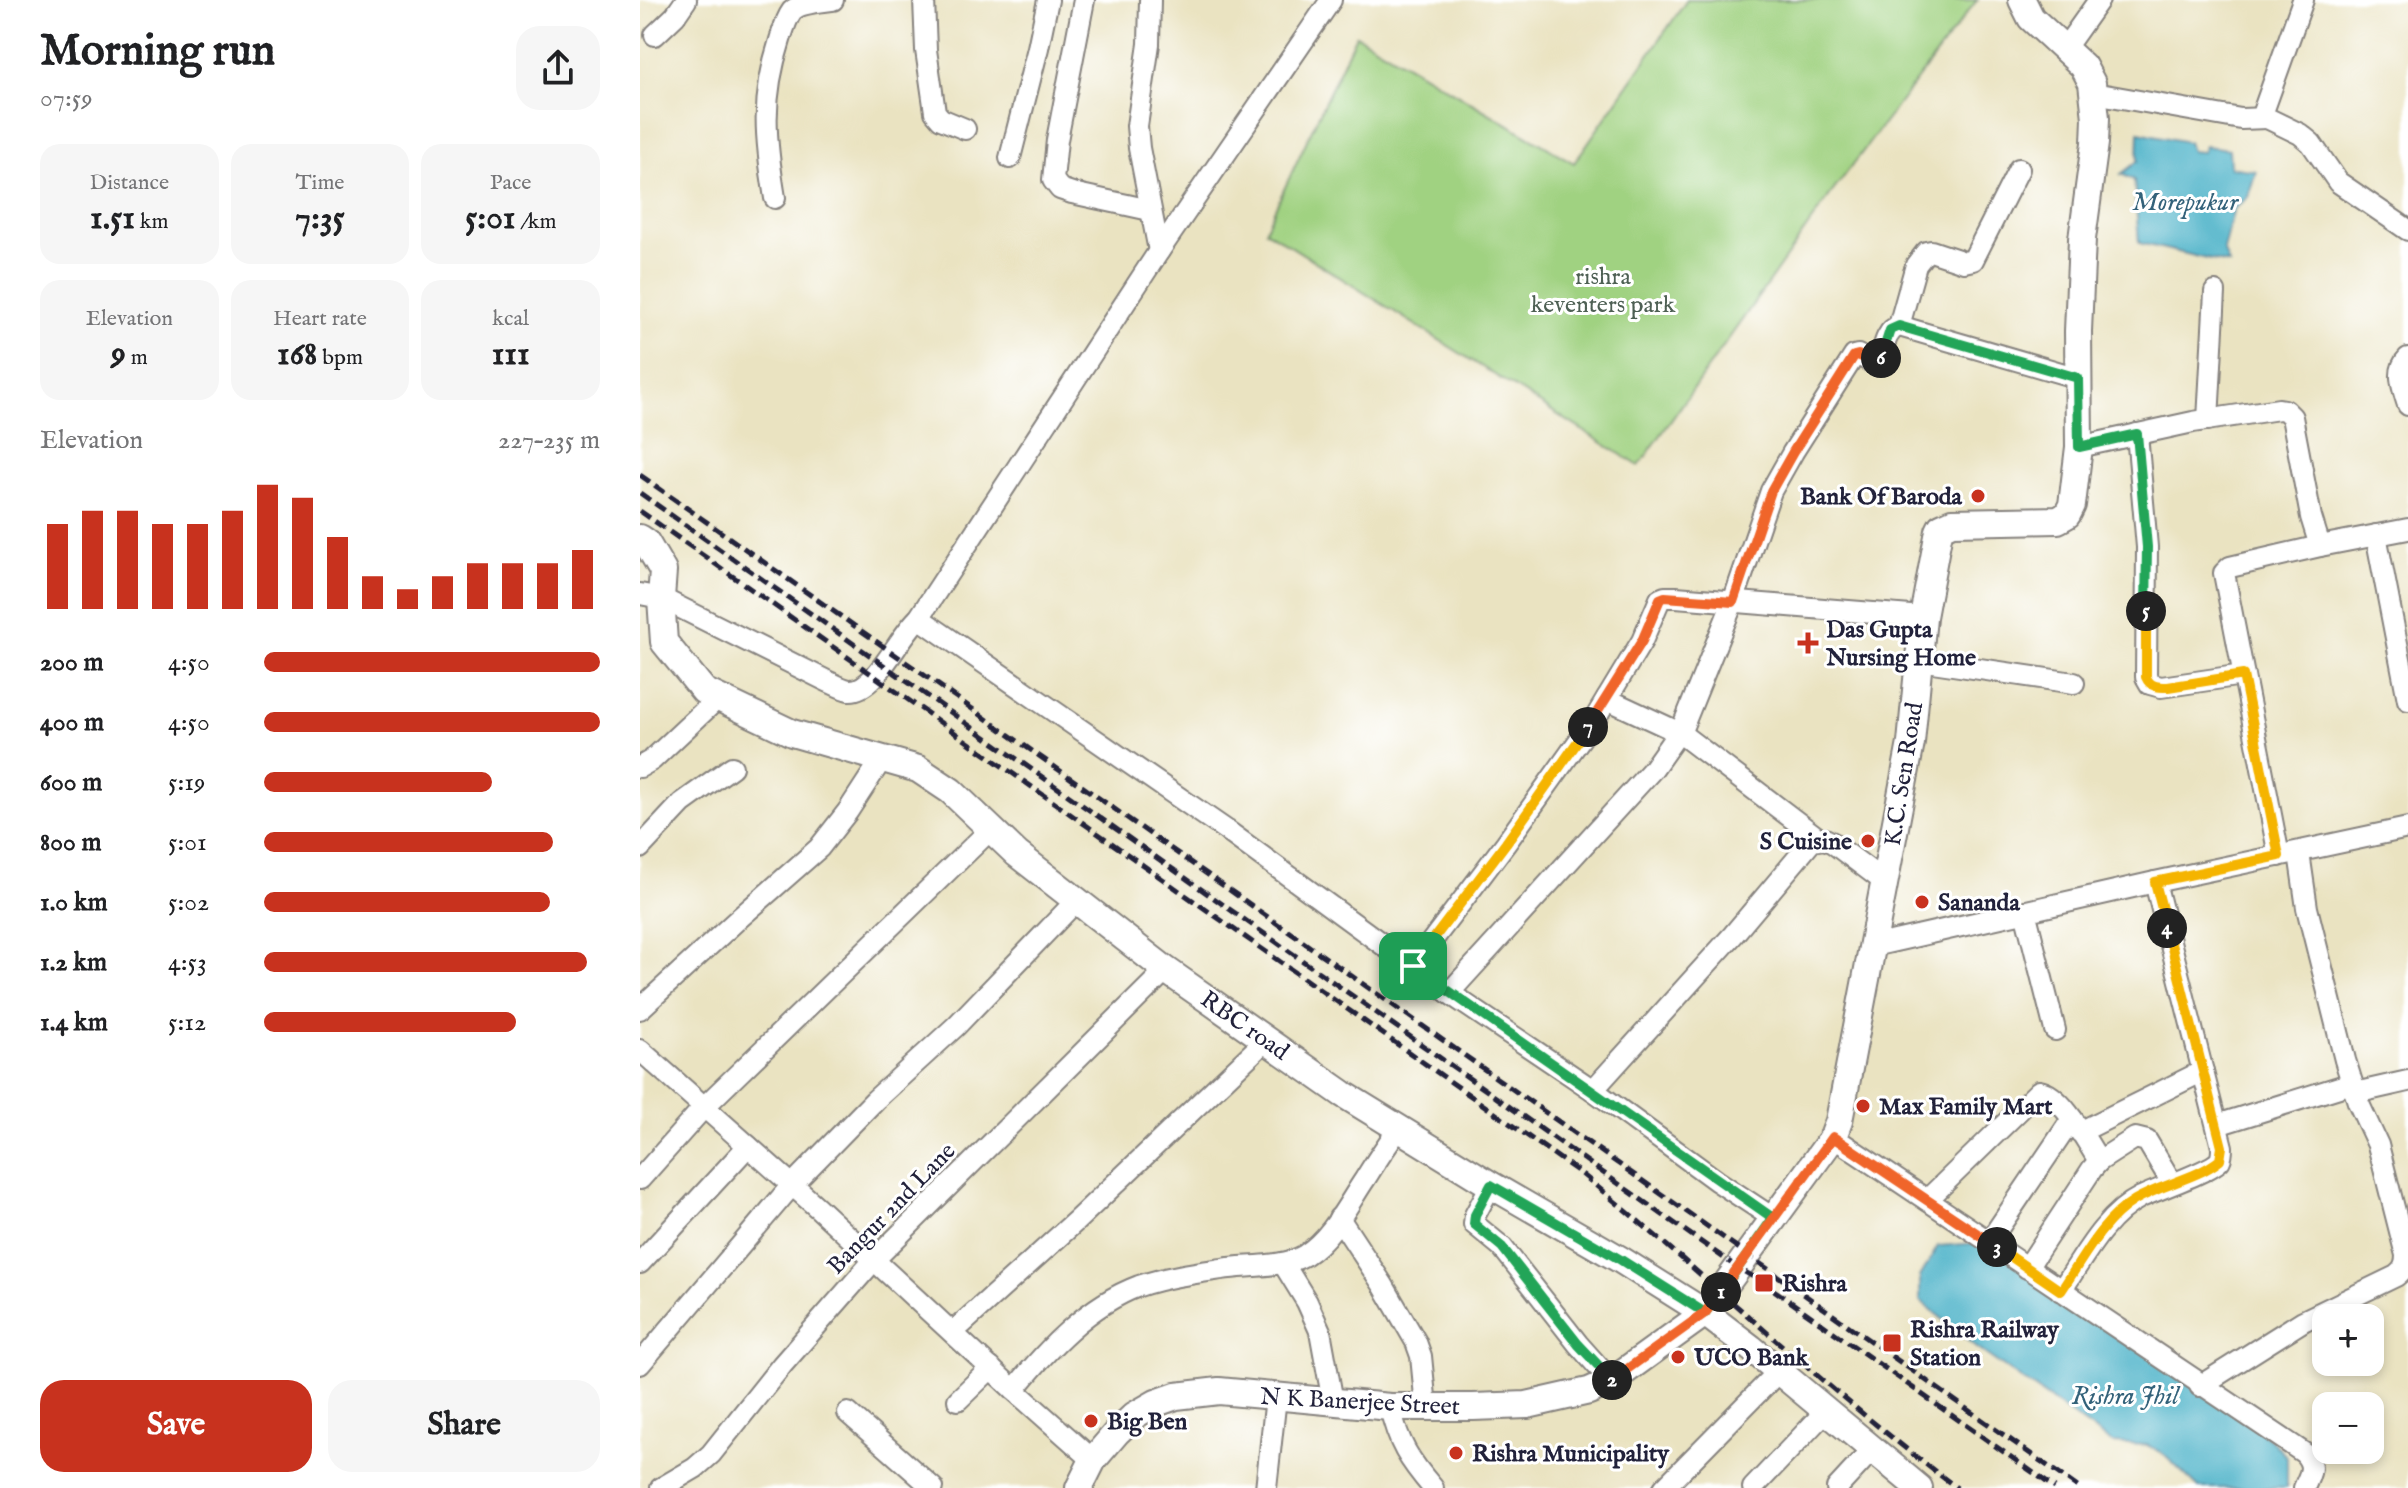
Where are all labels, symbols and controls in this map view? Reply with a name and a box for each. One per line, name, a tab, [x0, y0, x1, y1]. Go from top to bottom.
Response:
text: Morning run	[40, 24, 275, 80]
button: share	[516, 26, 600, 110]
text: 07:59	[40, 82, 93, 115]
text: Distance	[90, 169, 169, 197]
text: Time	[296, 169, 344, 197]
text: Pace	[490, 169, 531, 197]
water label: Morepukur	[2132, 186, 2239, 219]
text: 1.51	[90, 197, 135, 240]
text: 7:35	[295, 197, 345, 240]
text: 5:01	[465, 197, 515, 240]
text: km	[135, 208, 169, 236]
text: /km	[515, 208, 556, 236]
park label: rishra keventers park	[1531, 262, 1675, 321]
text: Elevation	[86, 305, 173, 333]
text: Heart rate	[273, 305, 367, 333]
text: kcal	[492, 305, 529, 333]
text: 9	[111, 333, 126, 376]
text: 168	[277, 333, 317, 376]
text: 111	[492, 333, 530, 376]
pin: 6	[1861, 338, 1901, 378]
text: m	[126, 344, 148, 372]
text: bpm	[317, 344, 363, 372]
text: 6	[1876, 344, 1886, 372]
text: Elevation	[40, 424, 143, 457]
text: 227–235 m	[498, 424, 600, 457]
place label: Bank Of Baroda	[1800, 482, 1963, 513]
marker: Bank Of Baroda	[1969, 487, 1987, 505]
pin: 5	[2126, 591, 2166, 631]
text: 5	[2142, 597, 2150, 625]
place label: Das Gupta Nursing Home	[1825, 615, 1976, 674]
marker: Das Gupta Nursing Home	[1797, 632, 1819, 654]
text: 200 m	[40, 646, 104, 679]
text: 4:50	[168, 646, 210, 679]
street label: K.C. Sen Road	[1878, 700, 1931, 848]
text: 400 m	[40, 706, 104, 739]
text: 4:50	[168, 706, 210, 739]
pin: 7	[1568, 707, 1608, 747]
text: 7	[1583, 713, 1593, 741]
text: 600 m	[40, 766, 102, 799]
text: 5:19	[168, 766, 205, 799]
text: 800 m	[40, 826, 102, 859]
text: 5:01	[168, 826, 207, 859]
place label: S Cuisine	[1760, 827, 1852, 858]
marker: S Cuisine	[1859, 832, 1877, 850]
text: 1.0 km	[40, 886, 108, 919]
text: 5:02	[168, 886, 209, 919]
place label: Sananda	[1938, 888, 2020, 919]
marker: Sananda	[1913, 893, 1931, 911]
pin: 4	[2147, 908, 2187, 948]
text: 4	[2162, 914, 2172, 942]
pin	[1379, 932, 1447, 1000]
icon: arrive	[1391, 944, 1435, 988]
text: 1.2 km	[40, 946, 107, 979]
text: 4:53	[168, 946, 207, 979]
street label: RBC road	[1194, 984, 1295, 1068]
text: 1.4 km	[40, 1006, 108, 1039]
text: 5:12	[168, 1006, 206, 1039]
place label: Max Family Mart	[1879, 1092, 2053, 1123]
marker: Max Family Mart	[1854, 1097, 1872, 1115]
street label: Bangur 2nd Lane	[821, 1136, 963, 1282]
pin: 3	[1977, 1227, 2017, 1267]
text: 3	[1993, 1233, 2001, 1261]
place label: Rishra	[1782, 1269, 1848, 1300]
pin: 1	[1701, 1272, 1741, 1312]
marker: Rishra	[1753, 1272, 1775, 1294]
text: 1	[1717, 1278, 1725, 1306]
map controls	[2312, 1304, 2384, 1464]
button: +	[2312, 1304, 2384, 1376]
place label: Rishra Railway Station	[1910, 1315, 2060, 1374]
marker: Rishra Railway Station	[1881, 1332, 1903, 1354]
place label: UCO Bank	[1693, 1343, 1809, 1374]
marker: UCO Bank	[1669, 1348, 1687, 1366]
pin: 2	[1592, 1360, 1632, 1400]
text: 2	[1607, 1366, 1617, 1394]
button: Save	[40, 1380, 312, 1472]
button: Share	[328, 1380, 600, 1472]
water label: Rishra Jhil	[2072, 1380, 2180, 1413]
street label: N K Banerjee Street	[1259, 1382, 1461, 1423]
button: −	[2312, 1392, 2384, 1464]
place label: Big Ben	[1107, 1407, 1187, 1438]
marker: Big Ben	[1082, 1412, 1100, 1430]
place label: Rishra Municipality	[1472, 1439, 1670, 1470]
marker: Rishra Municipality	[1447, 1444, 1465, 1462]

